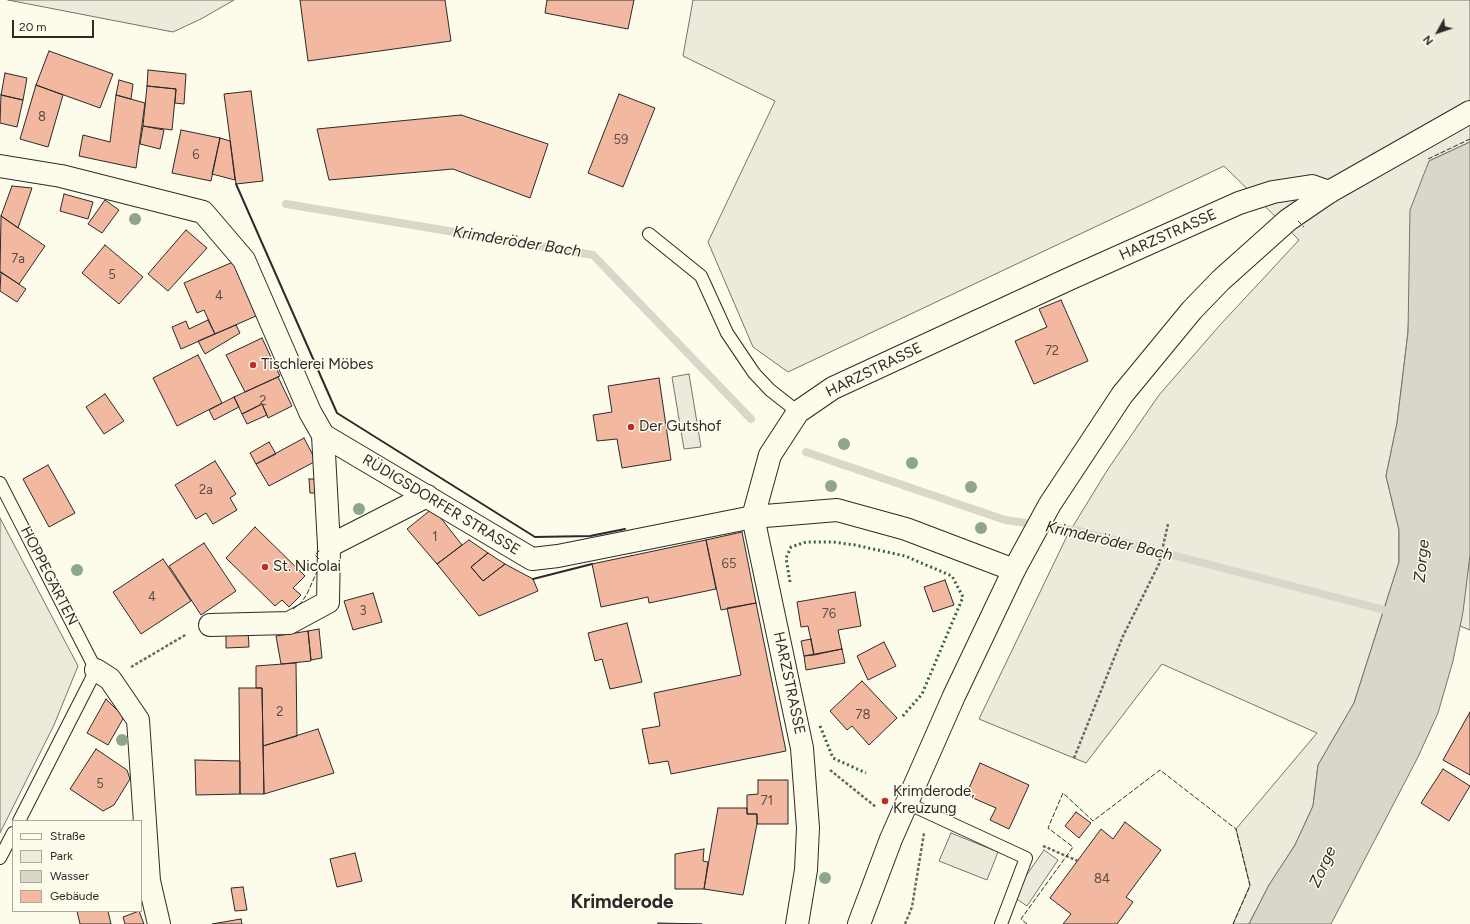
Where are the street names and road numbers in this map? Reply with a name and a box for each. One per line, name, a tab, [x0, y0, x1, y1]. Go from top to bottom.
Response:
street label: HARZSTRASSE	[1116, 205, 1220, 265]
street label: HARZSTRASSE	[823, 339, 925, 401]
street label: RÜDIGSDORFER STRASSE	[359, 451, 523, 559]
street label: HOPPEGARTEN	[16, 523, 82, 629]
street label: HARZSTRASSE	[769, 630, 809, 736]

